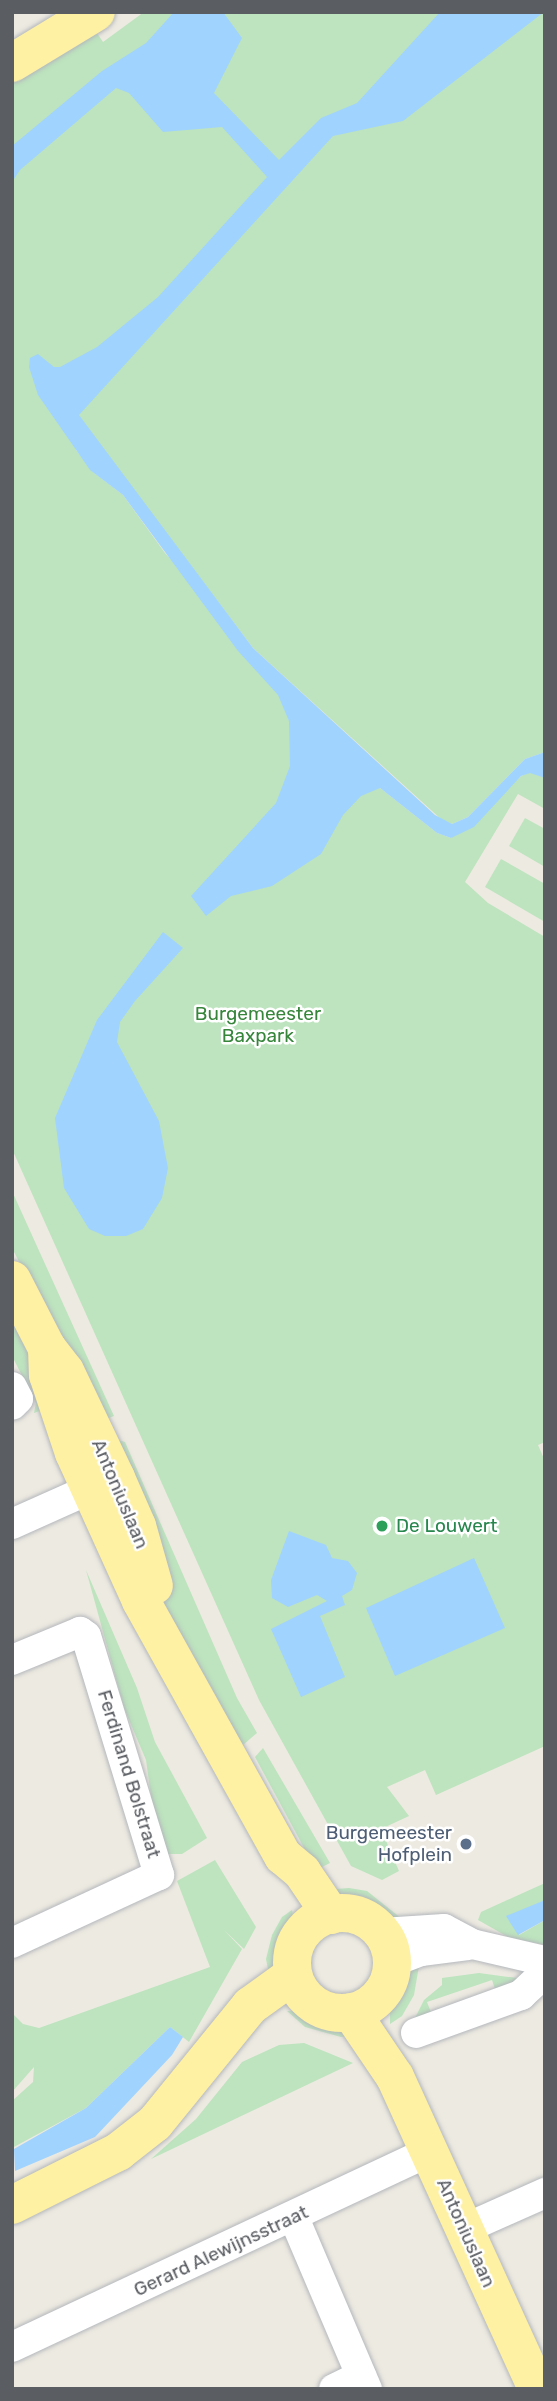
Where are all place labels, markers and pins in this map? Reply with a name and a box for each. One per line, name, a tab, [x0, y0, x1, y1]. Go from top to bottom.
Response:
place label: De Louwert	[396, 1515, 497, 1537]
marker: De Louwert	[374, 1518, 390, 1534]
place label: Burgemeester Hofplein	[326, 1822, 452, 1866]
marker: Burgemeester Hofplein	[458, 1836, 474, 1852]

